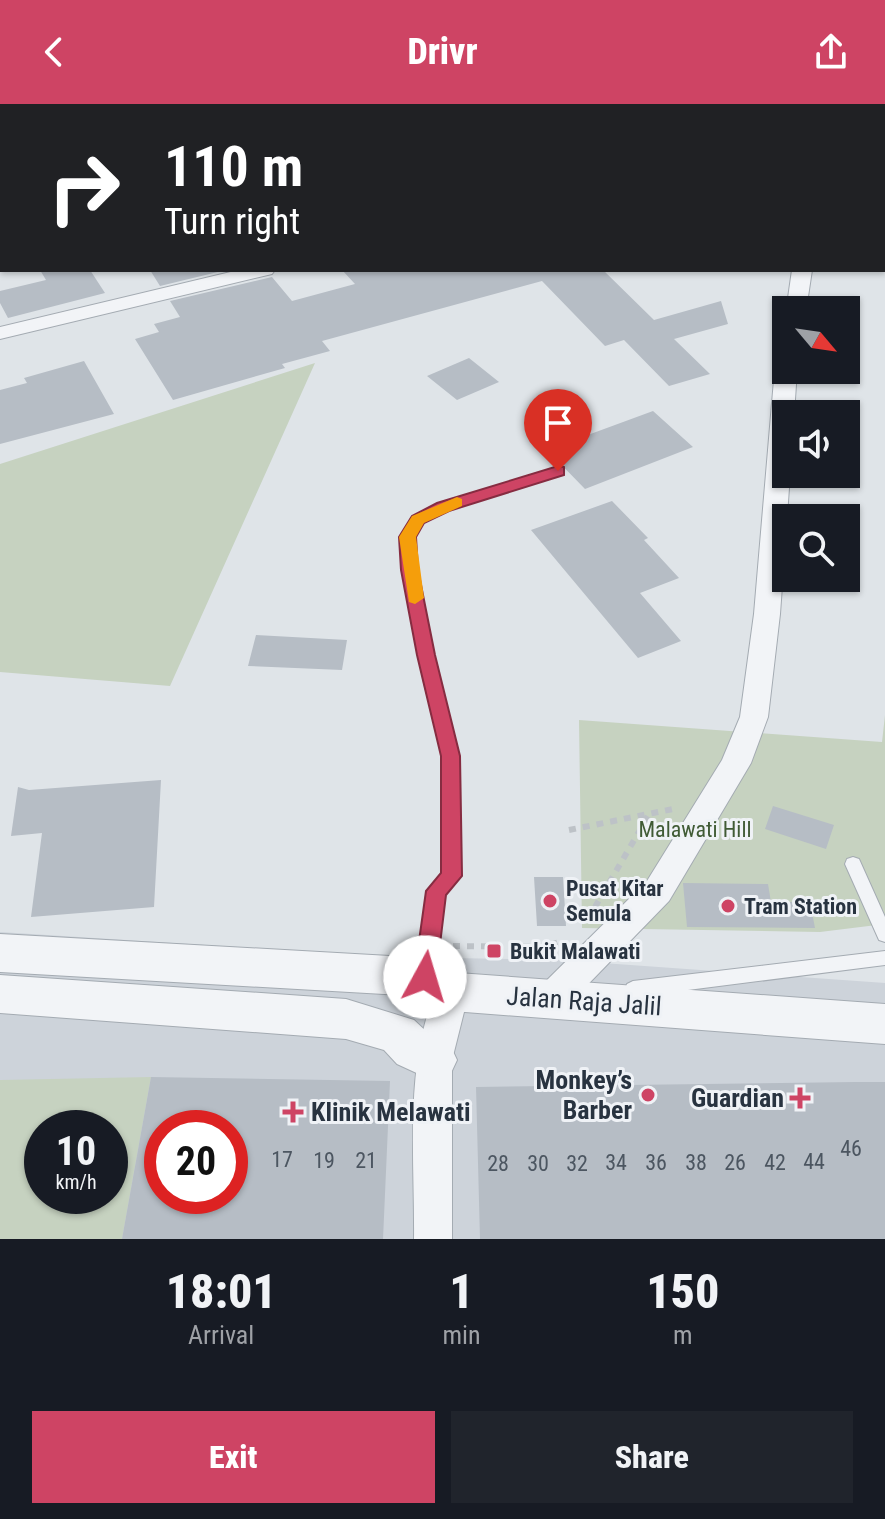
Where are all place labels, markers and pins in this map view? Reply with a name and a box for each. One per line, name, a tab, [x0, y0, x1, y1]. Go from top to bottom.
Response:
pin	[524, 389, 592, 471]
place label: Pusat Kitar Semula	[566, 876, 664, 926]
marker: Pusat Kitar Semula	[541, 892, 559, 910]
place label: Tram Station	[744, 894, 857, 919]
marker: Tram Station	[719, 897, 737, 915]
place label: Bukit Malawati	[510, 939, 641, 964]
marker: Bukit Malawati	[485, 942, 503, 960]
place label: Monkey’s Barber	[536, 1065, 632, 1125]
place label: Guardian	[691, 1083, 784, 1113]
marker: Monkey’s Barber	[639, 1086, 657, 1104]
marker: Guardian	[791, 1089, 809, 1107]
place label: Klinik Melawati	[311, 1097, 470, 1127]
marker: Klinik Melawati	[282, 1101, 304, 1123]

